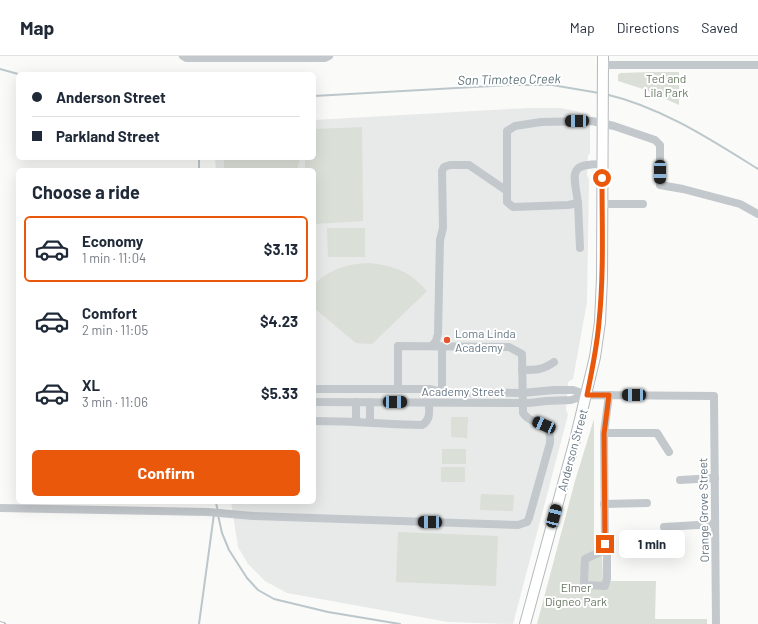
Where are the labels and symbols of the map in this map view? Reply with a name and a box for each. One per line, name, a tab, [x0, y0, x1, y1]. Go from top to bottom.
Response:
water label: San Timoteo Creek	[457, 70, 561, 88]
park label: Ted and Lila Park	[644, 71, 688, 99]
car	[565, 115, 589, 127]
car	[654, 160, 666, 184]
route start	[593, 169, 611, 187]
place label: Loma Linda Academy	[455, 326, 516, 354]
marker: Loma Linda Academy	[442, 335, 452, 345]
street label: Academy Street	[422, 384, 504, 398]
car	[622, 389, 646, 401]
car	[383, 396, 407, 408]
street label: Anderson Street	[554, 407, 590, 493]
car	[531, 415, 557, 435]
street label: Orange Grove Street	[695, 458, 711, 562]
car	[545, 503, 563, 529]
car	[418, 516, 442, 528]
callout: 1 min	[619, 530, 685, 558]
route end	[596, 535, 614, 553]
park label: Elmer Digneo Park	[545, 580, 607, 608]

